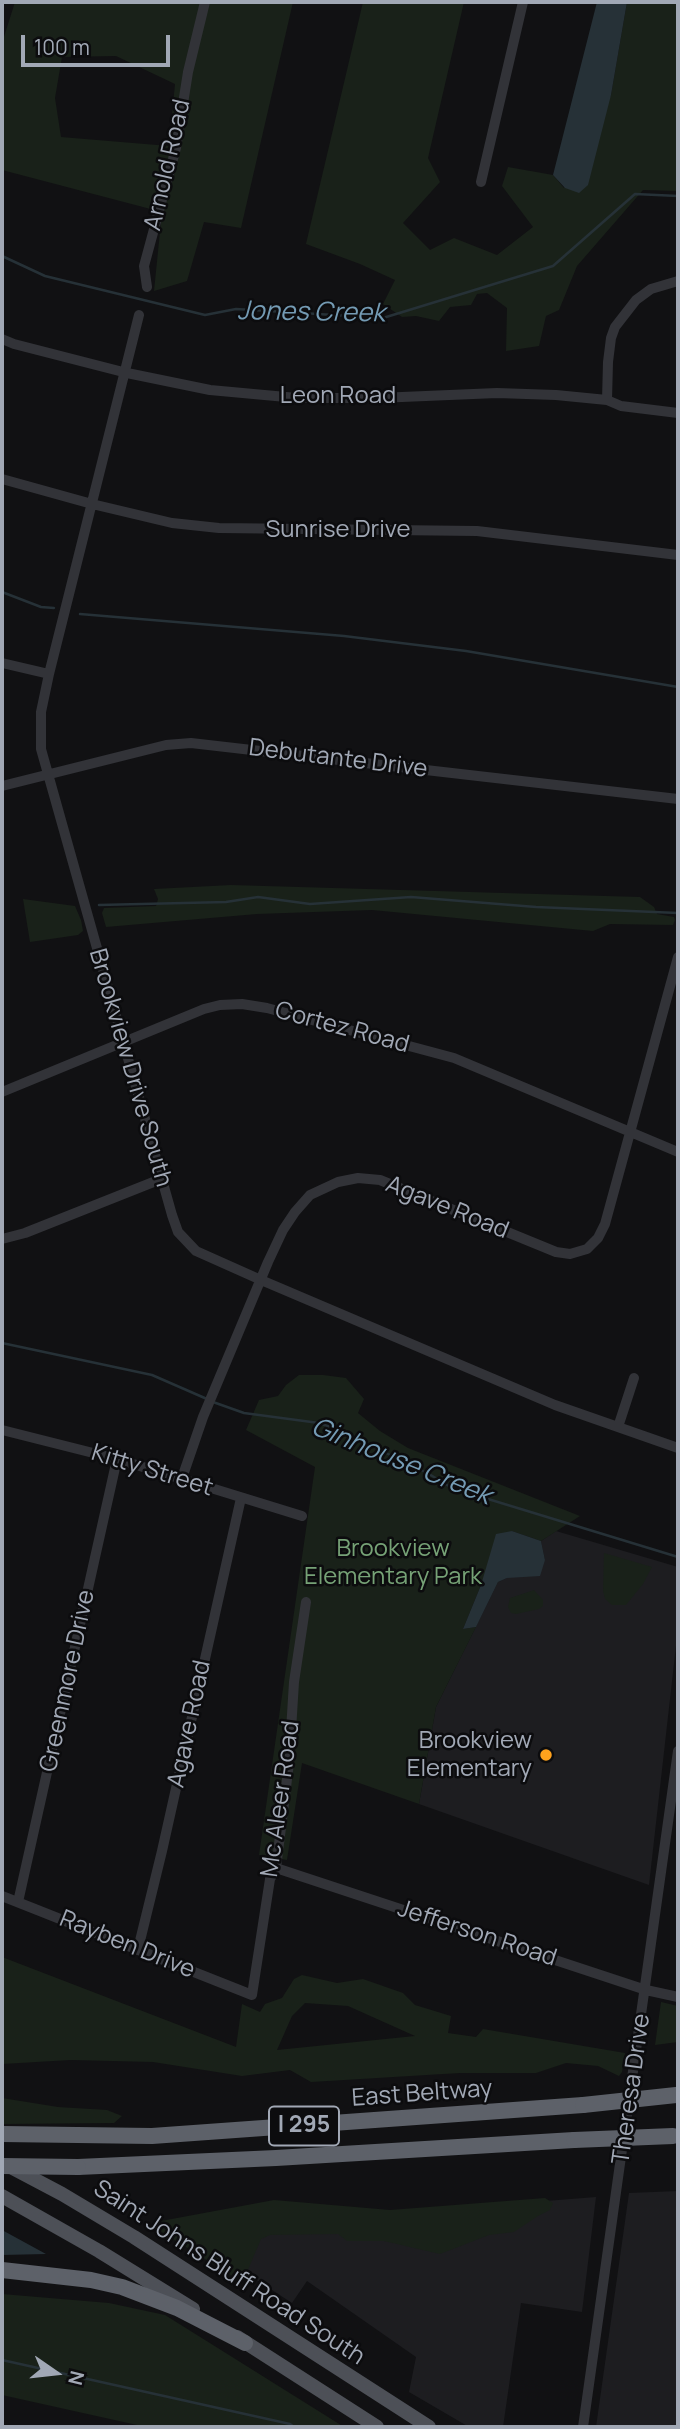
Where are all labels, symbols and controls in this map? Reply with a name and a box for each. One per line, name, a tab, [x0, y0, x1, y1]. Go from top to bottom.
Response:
scale bar	[24, 21, 173, 65]
text: 100 m	[34, 33, 90, 61]
street label: Arnold Road	[139, 97, 197, 233]
water label: Jones Creek	[237, 296, 385, 330]
street label: Leon Road	[280, 382, 396, 410]
street label: Sunrise Drive	[265, 516, 411, 544]
street label: Debutante Drive	[247, 734, 429, 784]
street label: Brookview Drive South	[82, 946, 178, 1190]
street label: Cortez Road	[272, 996, 412, 1060]
street label: Agave Road	[381, 1170, 513, 1246]
water label: Ginhouse Creek	[307, 1412, 495, 1512]
street label: Kitty Street	[88, 1439, 216, 1503]
park label: Brookview Elementary Park	[304, 1535, 482, 1591]
street label: Greenmore Drive	[35, 1587, 101, 1775]
street label: Agave Road	[162, 1658, 218, 1790]
street label: Mc Aleer Road	[256, 1719, 306, 1879]
place label: Brookview Elementary	[407, 1727, 532, 1783]
marker: Brookview Elementary	[538, 1747, 554, 1763]
street label: Jefferson Road	[394, 1895, 560, 1973]
street label: Rayben Drive	[55, 1905, 199, 1985]
street label: Theresa Drive	[607, 2012, 657, 2166]
street label: East Beltway	[351, 2075, 493, 2113]
road number: I 295	[269, 2106, 339, 2146]
street label: Saint Johns Bluff Road South	[88, 2174, 370, 2372]
north arrow	[21, 2338, 91, 2408]
text: N	[62, 2368, 91, 2388]

